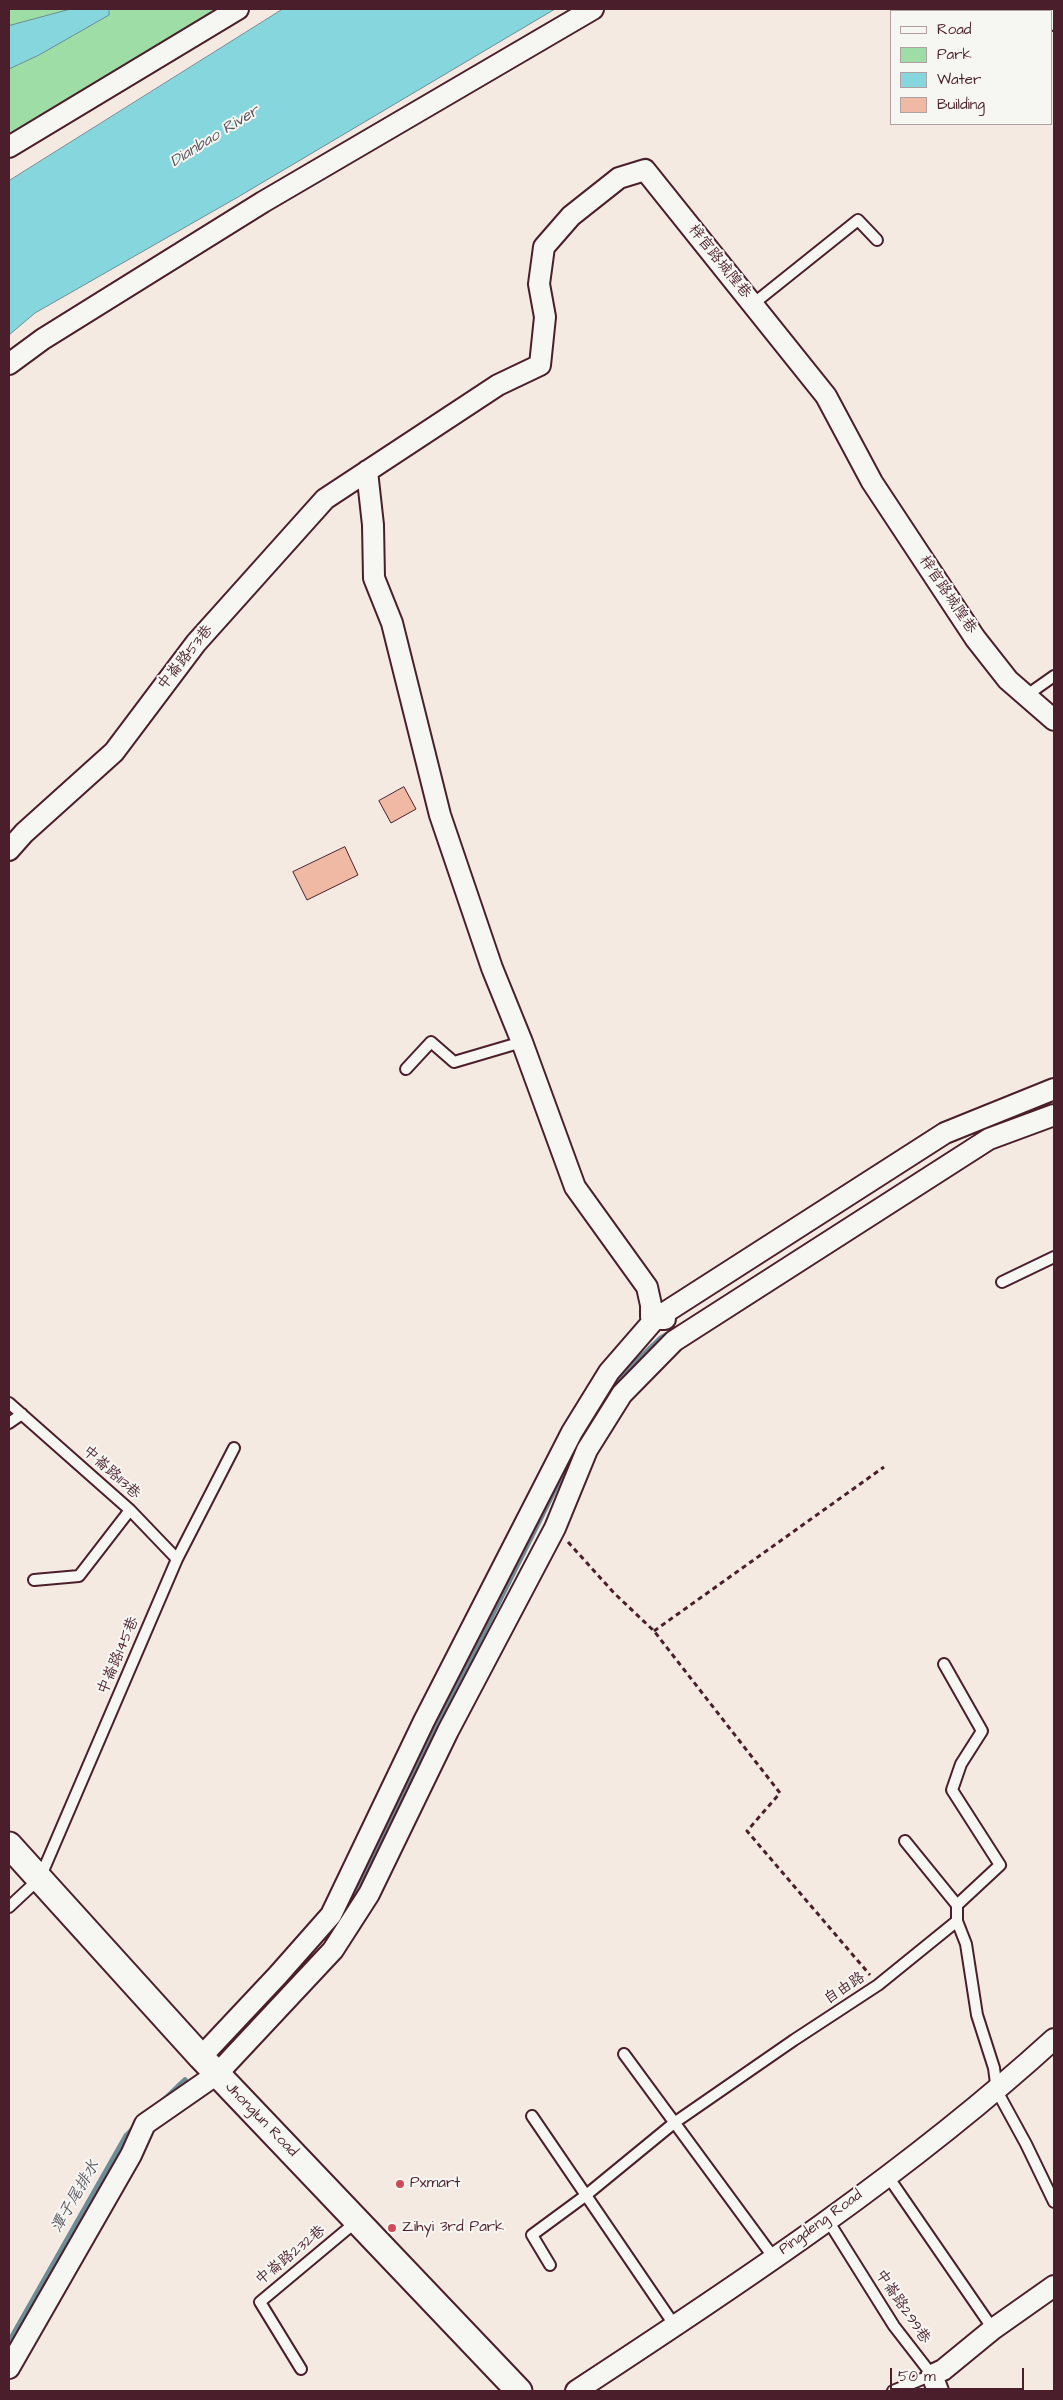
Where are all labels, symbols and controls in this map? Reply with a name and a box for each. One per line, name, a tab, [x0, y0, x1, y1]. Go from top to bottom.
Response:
legend	[890, 10, 1053, 125]
text: Road	[937, 19, 971, 40]
text: Park	[937, 44, 972, 65]
text: Water	[937, 69, 981, 90]
text: Building	[937, 94, 985, 115]
water label: Dianbao River	[167, 102, 263, 172]
street label: 梓官路城隍巷	[684, 221, 754, 303]
street label: 梓官路城隍巷	[914, 553, 980, 637]
street label: 中崙路53巷	[154, 622, 218, 694]
street label: 中崙路113巷	[78, 1442, 144, 1504]
street label: 中崙路145巷	[95, 1614, 143, 1698]
street label: 自由路	[821, 1969, 869, 2009]
street label: Jhonglun Road	[221, 2079, 301, 2161]
water label: 潭子尾排水	[48, 2158, 104, 2236]
place label: Pxmart	[410, 2175, 460, 2193]
marker: Pxmart	[394, 2178, 406, 2190]
street label: Pingdeng Road	[776, 2187, 866, 2259]
place label: Zihyi 3rd Park	[402, 2219, 504, 2237]
street label: 中崙路232巷	[252, 2222, 330, 2290]
marker: Zihyi 3rd Park	[386, 2222, 398, 2234]
street label: 中崙路299巷	[871, 2266, 933, 2348]
scale bar	[893, 2358, 1027, 2390]
text: 50 m	[898, 2366, 936, 2387]

